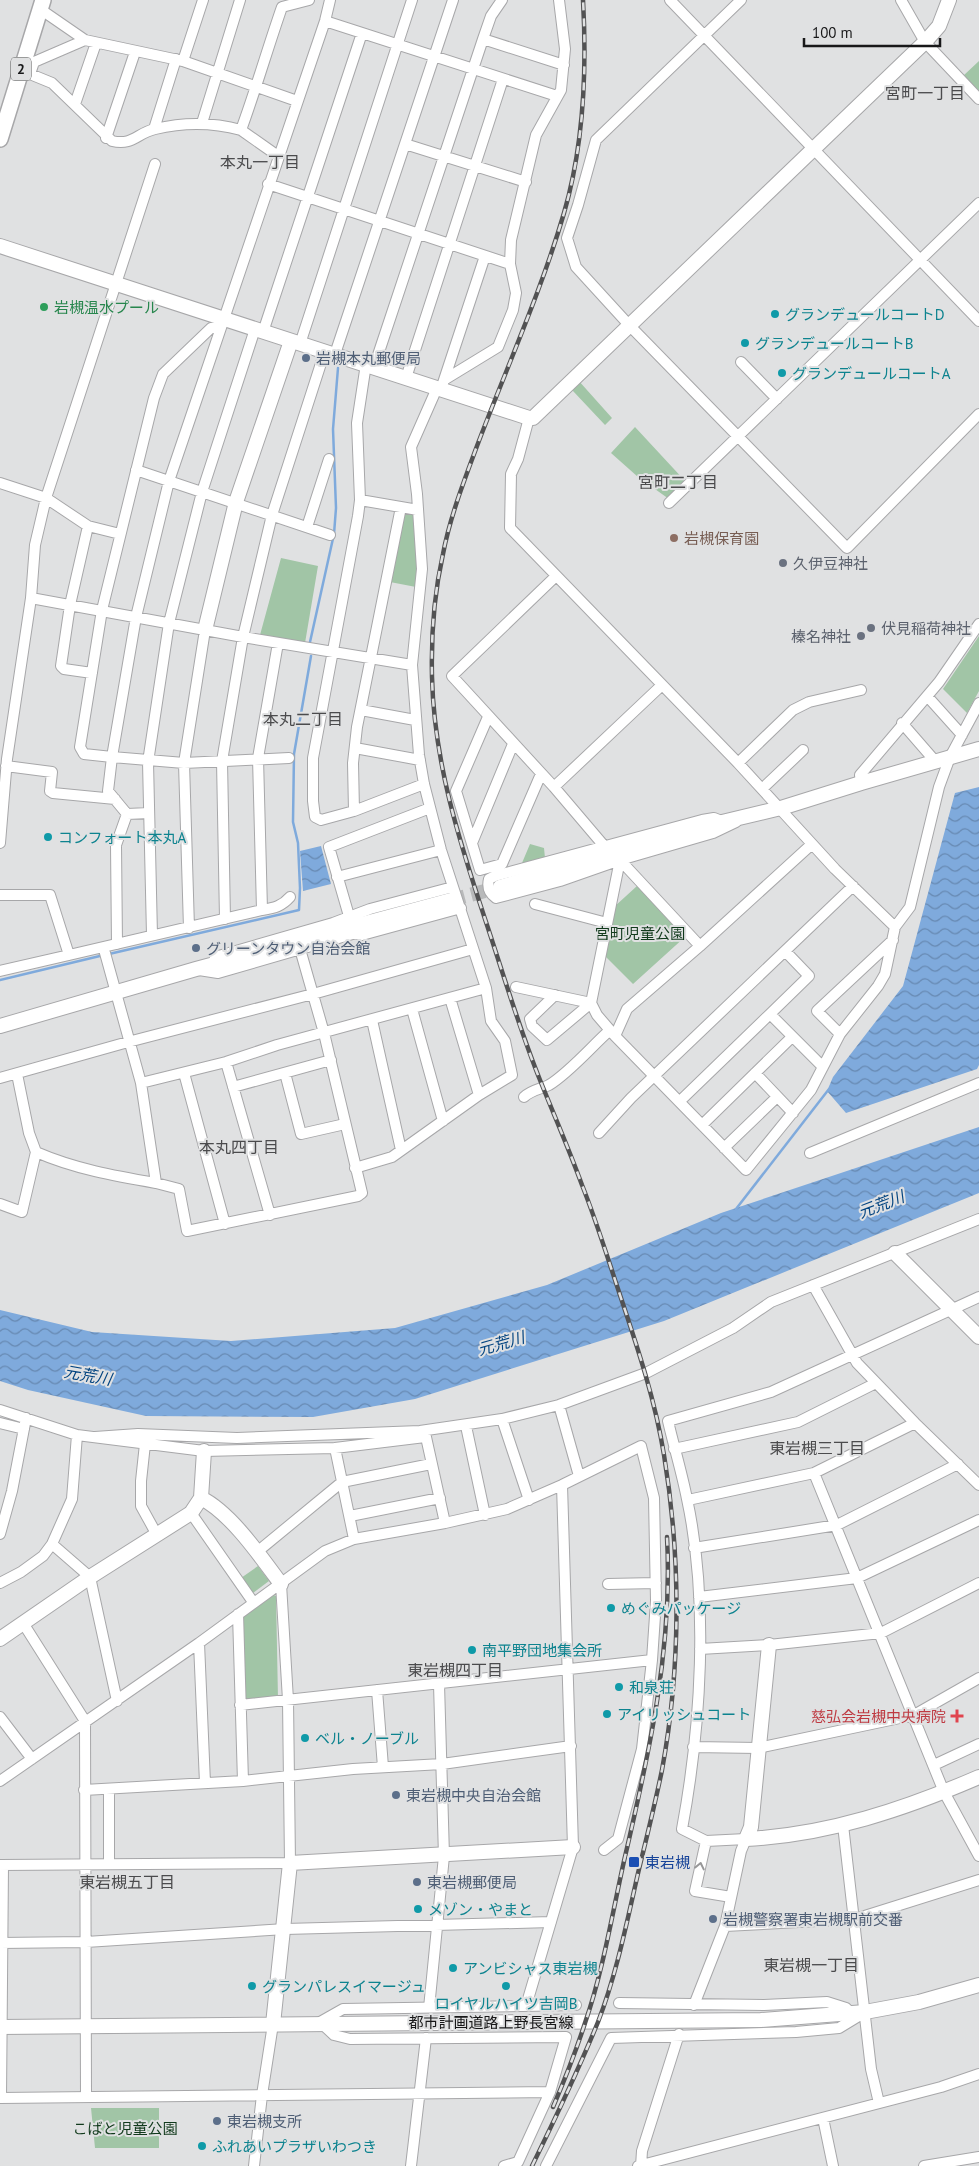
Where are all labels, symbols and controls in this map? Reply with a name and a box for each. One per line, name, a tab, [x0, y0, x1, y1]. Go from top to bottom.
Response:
scale bar	[804, 15, 940, 47]
text: 100 m	[812, 23, 853, 42]
road number: 2	[11, 58, 31, 80]
district label: 宮町一丁目	[885, 83, 965, 103]
district label: 本丸一丁目	[220, 152, 300, 172]
place label: 岩槻温水プール	[54, 298, 159, 317]
marker: 岩槻温水プール	[38, 301, 50, 313]
place label: グランデュールコートD	[785, 305, 945, 324]
marker: グランデュールコートD	[769, 308, 781, 320]
place label: グランデュールコートB	[755, 334, 913, 353]
marker: グランデュールコートB	[739, 337, 751, 349]
place label: 岩槻本丸郵便局	[316, 349, 421, 368]
marker: 岩槻本丸郵便局	[300, 352, 312, 364]
place label: グランデュールコートA	[792, 364, 951, 383]
marker: グランデュールコートA	[776, 367, 788, 379]
district label: 宮町二丁目	[638, 472, 718, 492]
place label: 岩槻保育園	[684, 529, 759, 548]
marker: 岩槻保育園	[668, 532, 680, 544]
place label: 久伊豆神社	[793, 554, 868, 573]
marker: 久伊豆神社	[777, 557, 789, 569]
place label: 伏見稲荷神社	[881, 619, 971, 638]
marker: 伏見稲荷神社	[865, 622, 877, 634]
place label: 榛名神社	[791, 627, 851, 646]
marker: 榛名神社	[855, 630, 867, 642]
district label: 本丸二丁目	[263, 709, 343, 729]
place label: コンフォート本丸A	[58, 828, 187, 847]
marker: コンフォート本丸A	[42, 831, 54, 843]
park label: 宮町児童公園	[595, 924, 685, 943]
place label: グリーンタウン自治会館	[206, 939, 370, 958]
marker: グリーンタウン自治会館	[190, 942, 202, 954]
district label: 本丸四丁目	[199, 1137, 279, 1157]
water label: 元荒川	[855, 1185, 909, 1222]
water label: 元荒川	[475, 1326, 529, 1359]
water label: 元荒川	[63, 1361, 115, 1389]
district label: 東岩槻三丁目	[769, 1438, 865, 1458]
place label: めぐみパッケージ	[621, 1599, 741, 1618]
marker: めぐみパッケージ	[605, 1602, 617, 1614]
place label: 南平野団地集会所	[482, 1641, 602, 1660]
marker: 南平野団地集会所	[466, 1644, 478, 1656]
district label: 東岩槻四丁目	[407, 1660, 503, 1680]
place label: 和泉荘	[629, 1678, 674, 1697]
marker: 和泉荘	[613, 1681, 625, 1693]
place label: アイリッシュコート	[617, 1705, 751, 1724]
place label: 慈弘会岩槻中央病院	[811, 1707, 946, 1726]
marker: アイリッシュコート	[601, 1708, 613, 1720]
marker: 慈弘会岩槻中央病院	[950, 1709, 964, 1723]
place label: ベル・ノーブル	[315, 1729, 419, 1748]
marker: ベル・ノーブル	[299, 1732, 311, 1744]
place label: 東岩槻中央自治会館	[406, 1786, 541, 1805]
marker: 東岩槻中央自治会館	[390, 1789, 402, 1801]
place label: 東岩槻	[645, 1853, 690, 1872]
marker: 東岩槻	[627, 1855, 641, 1869]
one-way arrow	[694, 1862, 705, 1871]
district label: 東岩槻五丁目	[79, 1872, 175, 1892]
place label: 東岩槻郵便局	[427, 1873, 517, 1892]
marker: 東岩槻郵便局	[411, 1876, 423, 1888]
place label: メゾン・やまと	[428, 1900, 533, 1919]
marker: メゾン・やまと	[412, 1903, 424, 1915]
place label: 岩槻警察署東岩槻駅前交番	[723, 1910, 903, 1929]
marker: 岩槻警察署東岩槻駅前交番	[707, 1913, 719, 1925]
district label: 東岩槻一丁目	[763, 1955, 859, 1975]
place label: アンビシャス東岩槻	[463, 1959, 597, 1978]
marker: アンビシャス東岩槻	[447, 1962, 459, 1974]
place label: グランパレスイマージュ	[262, 1977, 426, 1996]
marker: グランパレスイマージュ	[246, 1980, 258, 1992]
marker: ロイヤルハイツ吉岡B	[500, 1980, 512, 1992]
place label: ロイヤルハイツ吉岡B	[434, 1994, 578, 2013]
street label: 都市計画道路上野長宮線	[408, 2013, 574, 2032]
place label: 東岩槻支所	[227, 2112, 302, 2131]
marker: 東岩槻支所	[211, 2115, 223, 2127]
park label: こばと児童公園	[72, 2119, 178, 2138]
place label: ふれあいプラザいわつき	[212, 2137, 377, 2156]
marker: ふれあいプラザいわつき	[196, 2140, 208, 2152]

